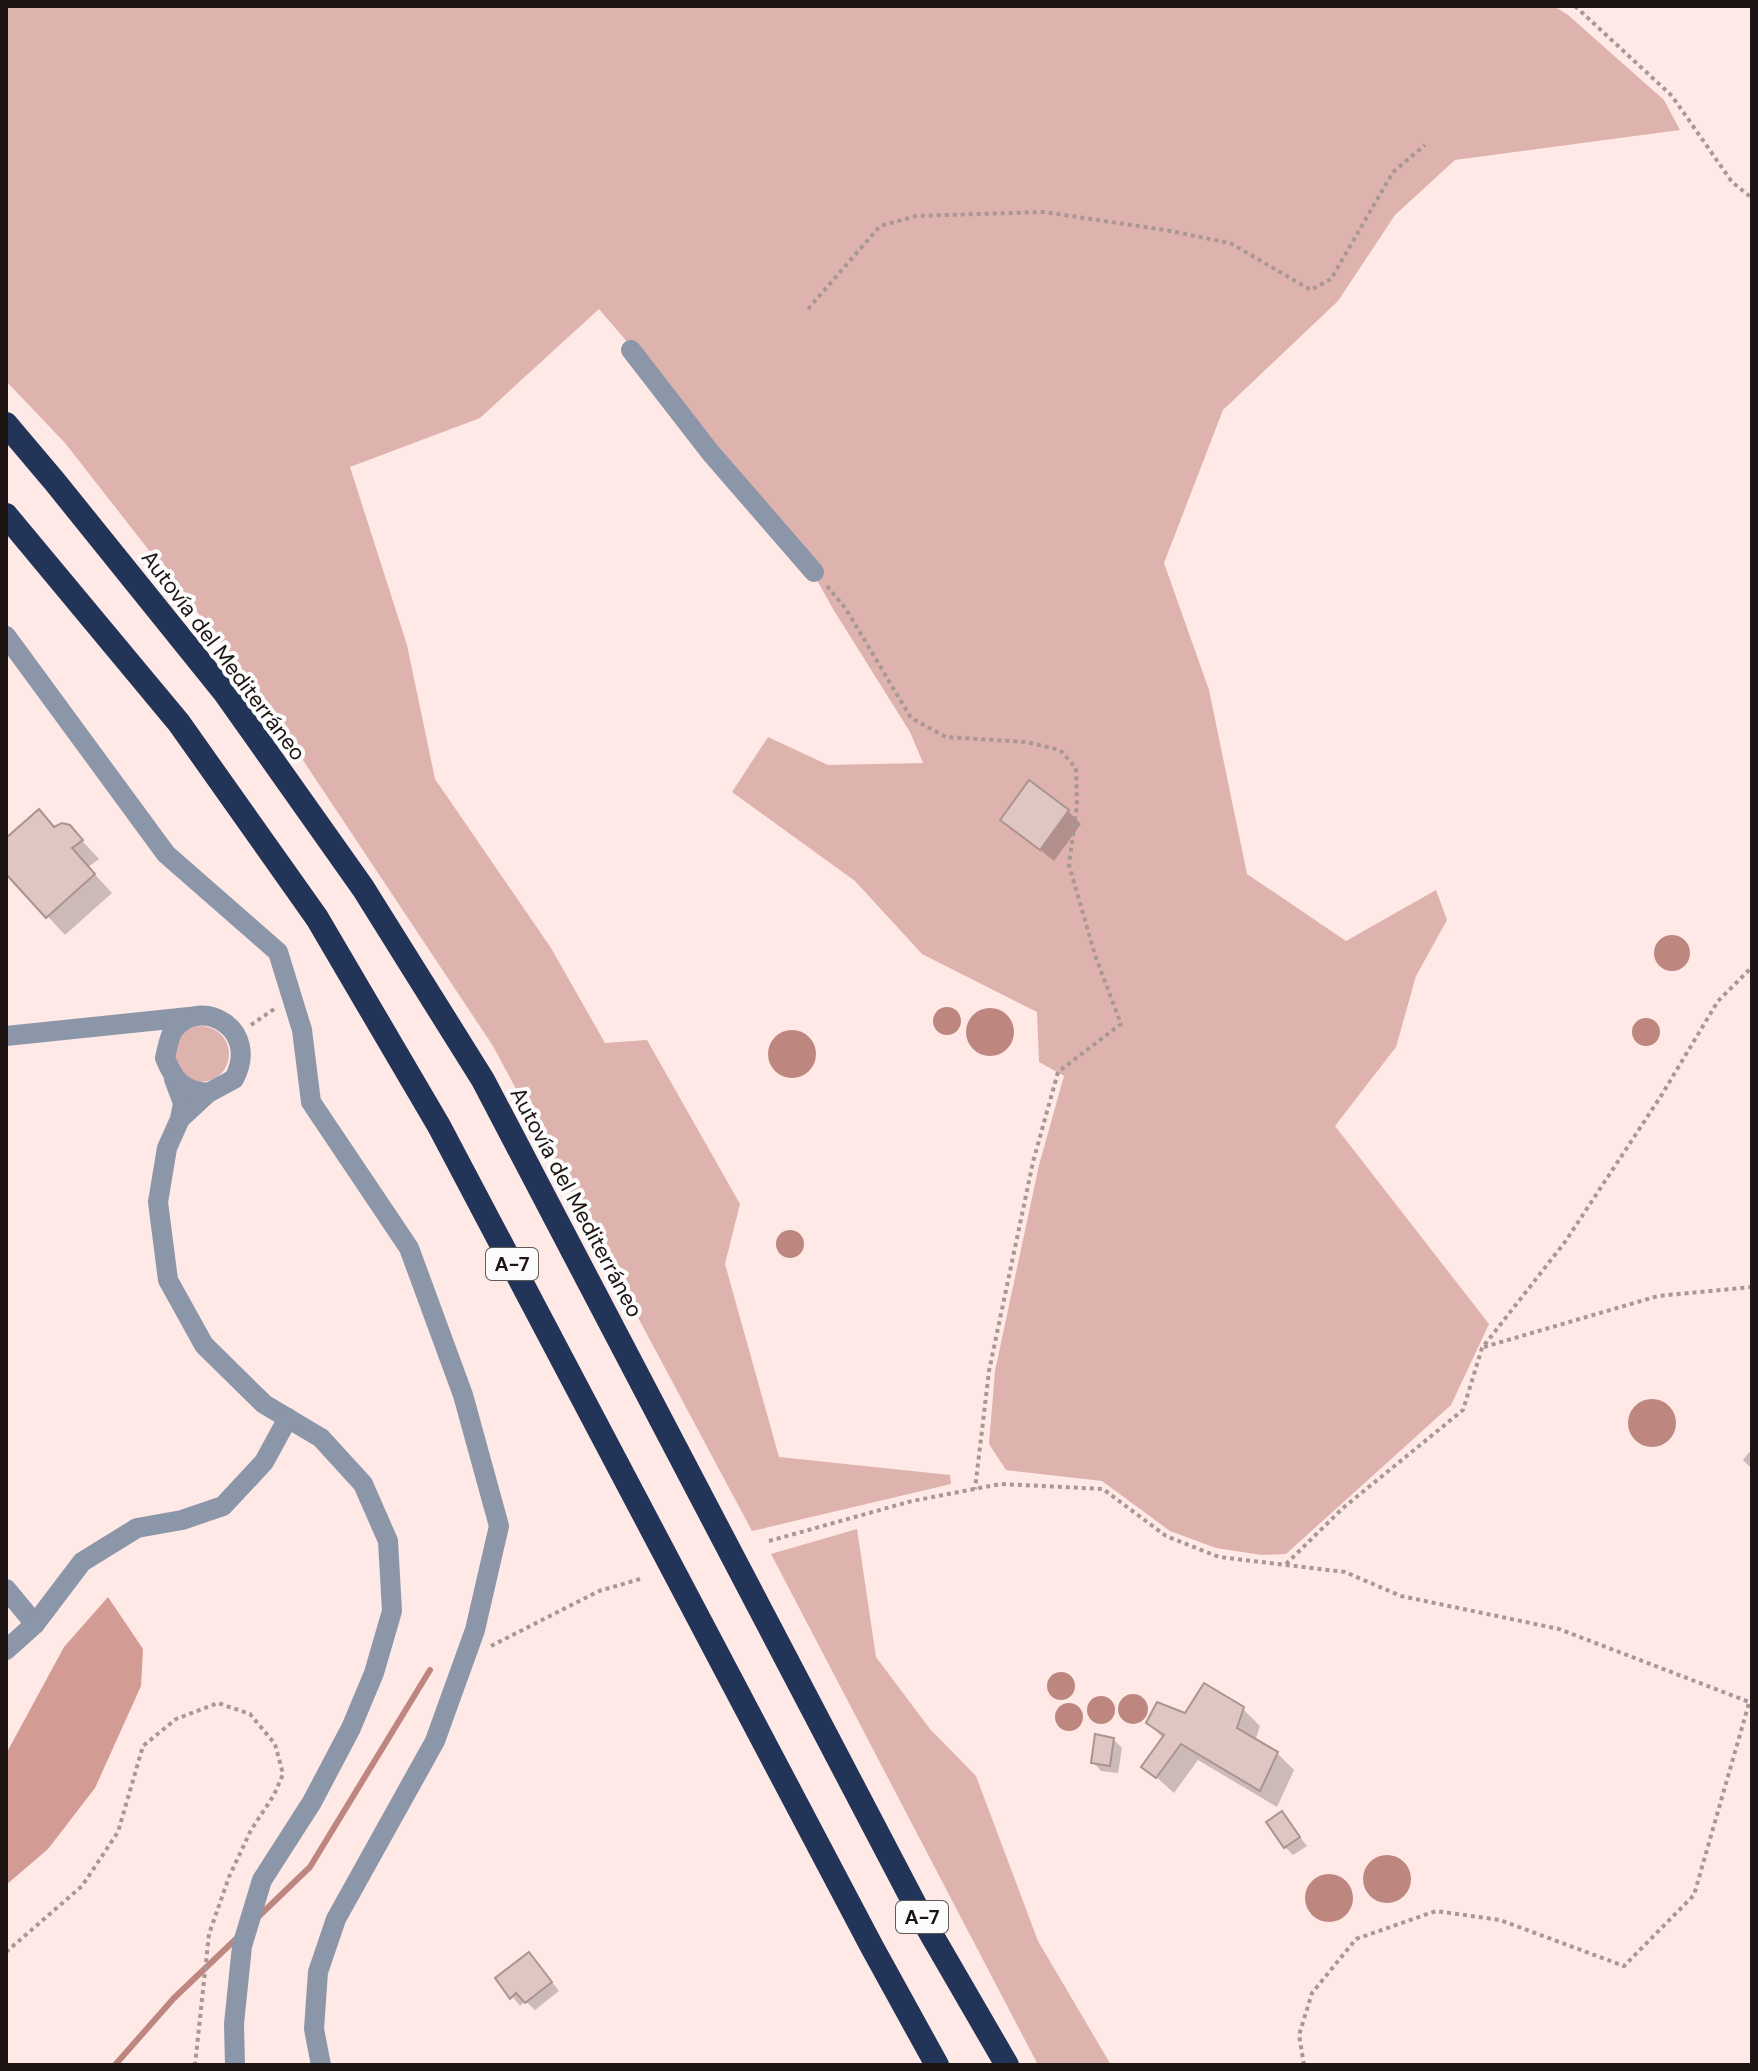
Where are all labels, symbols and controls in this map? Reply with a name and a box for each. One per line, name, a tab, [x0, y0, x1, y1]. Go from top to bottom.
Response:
street label: Autovía del Mediterráneo	[135, 544, 312, 766]
street label: Autovía del Mediterráneo	[504, 1082, 650, 1322]
road number: A-7	[486, 1248, 538, 1280]
road number: A-7	[896, 1901, 948, 1933]

